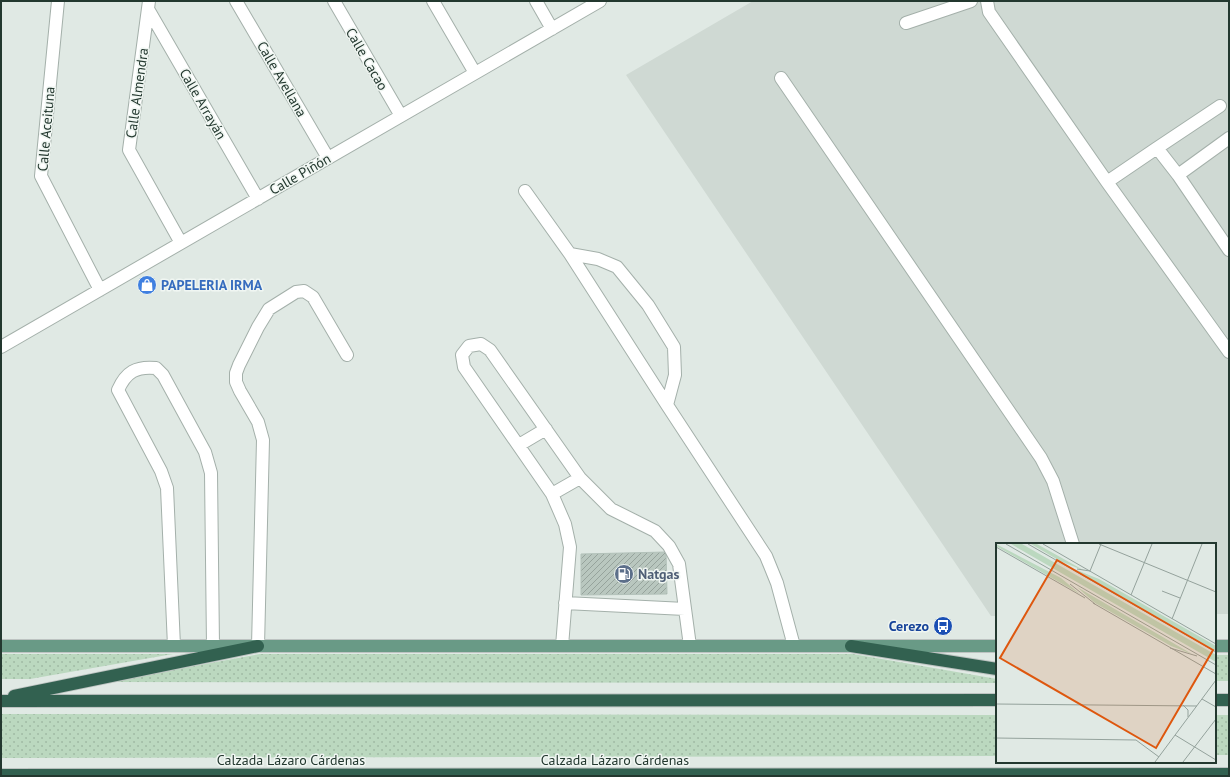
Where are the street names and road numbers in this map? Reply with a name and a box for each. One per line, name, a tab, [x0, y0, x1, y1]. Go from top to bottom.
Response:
street label: Calle Cacao	[342, 25, 392, 93]
street label: Calle Avellana	[253, 38, 311, 120]
street label: Calle Almendra	[122, 47, 152, 139]
street label: Calle Arrayán	[175, 65, 231, 143]
street label: Calle Aceituna	[33, 86, 59, 172]
street label: Calle Piñón	[266, 149, 334, 199]
street label: Calzada Lázaro Cárdenas	[217, 751, 365, 769]
street label: Calzada Lázaro Cárdenas	[541, 751, 689, 769]

